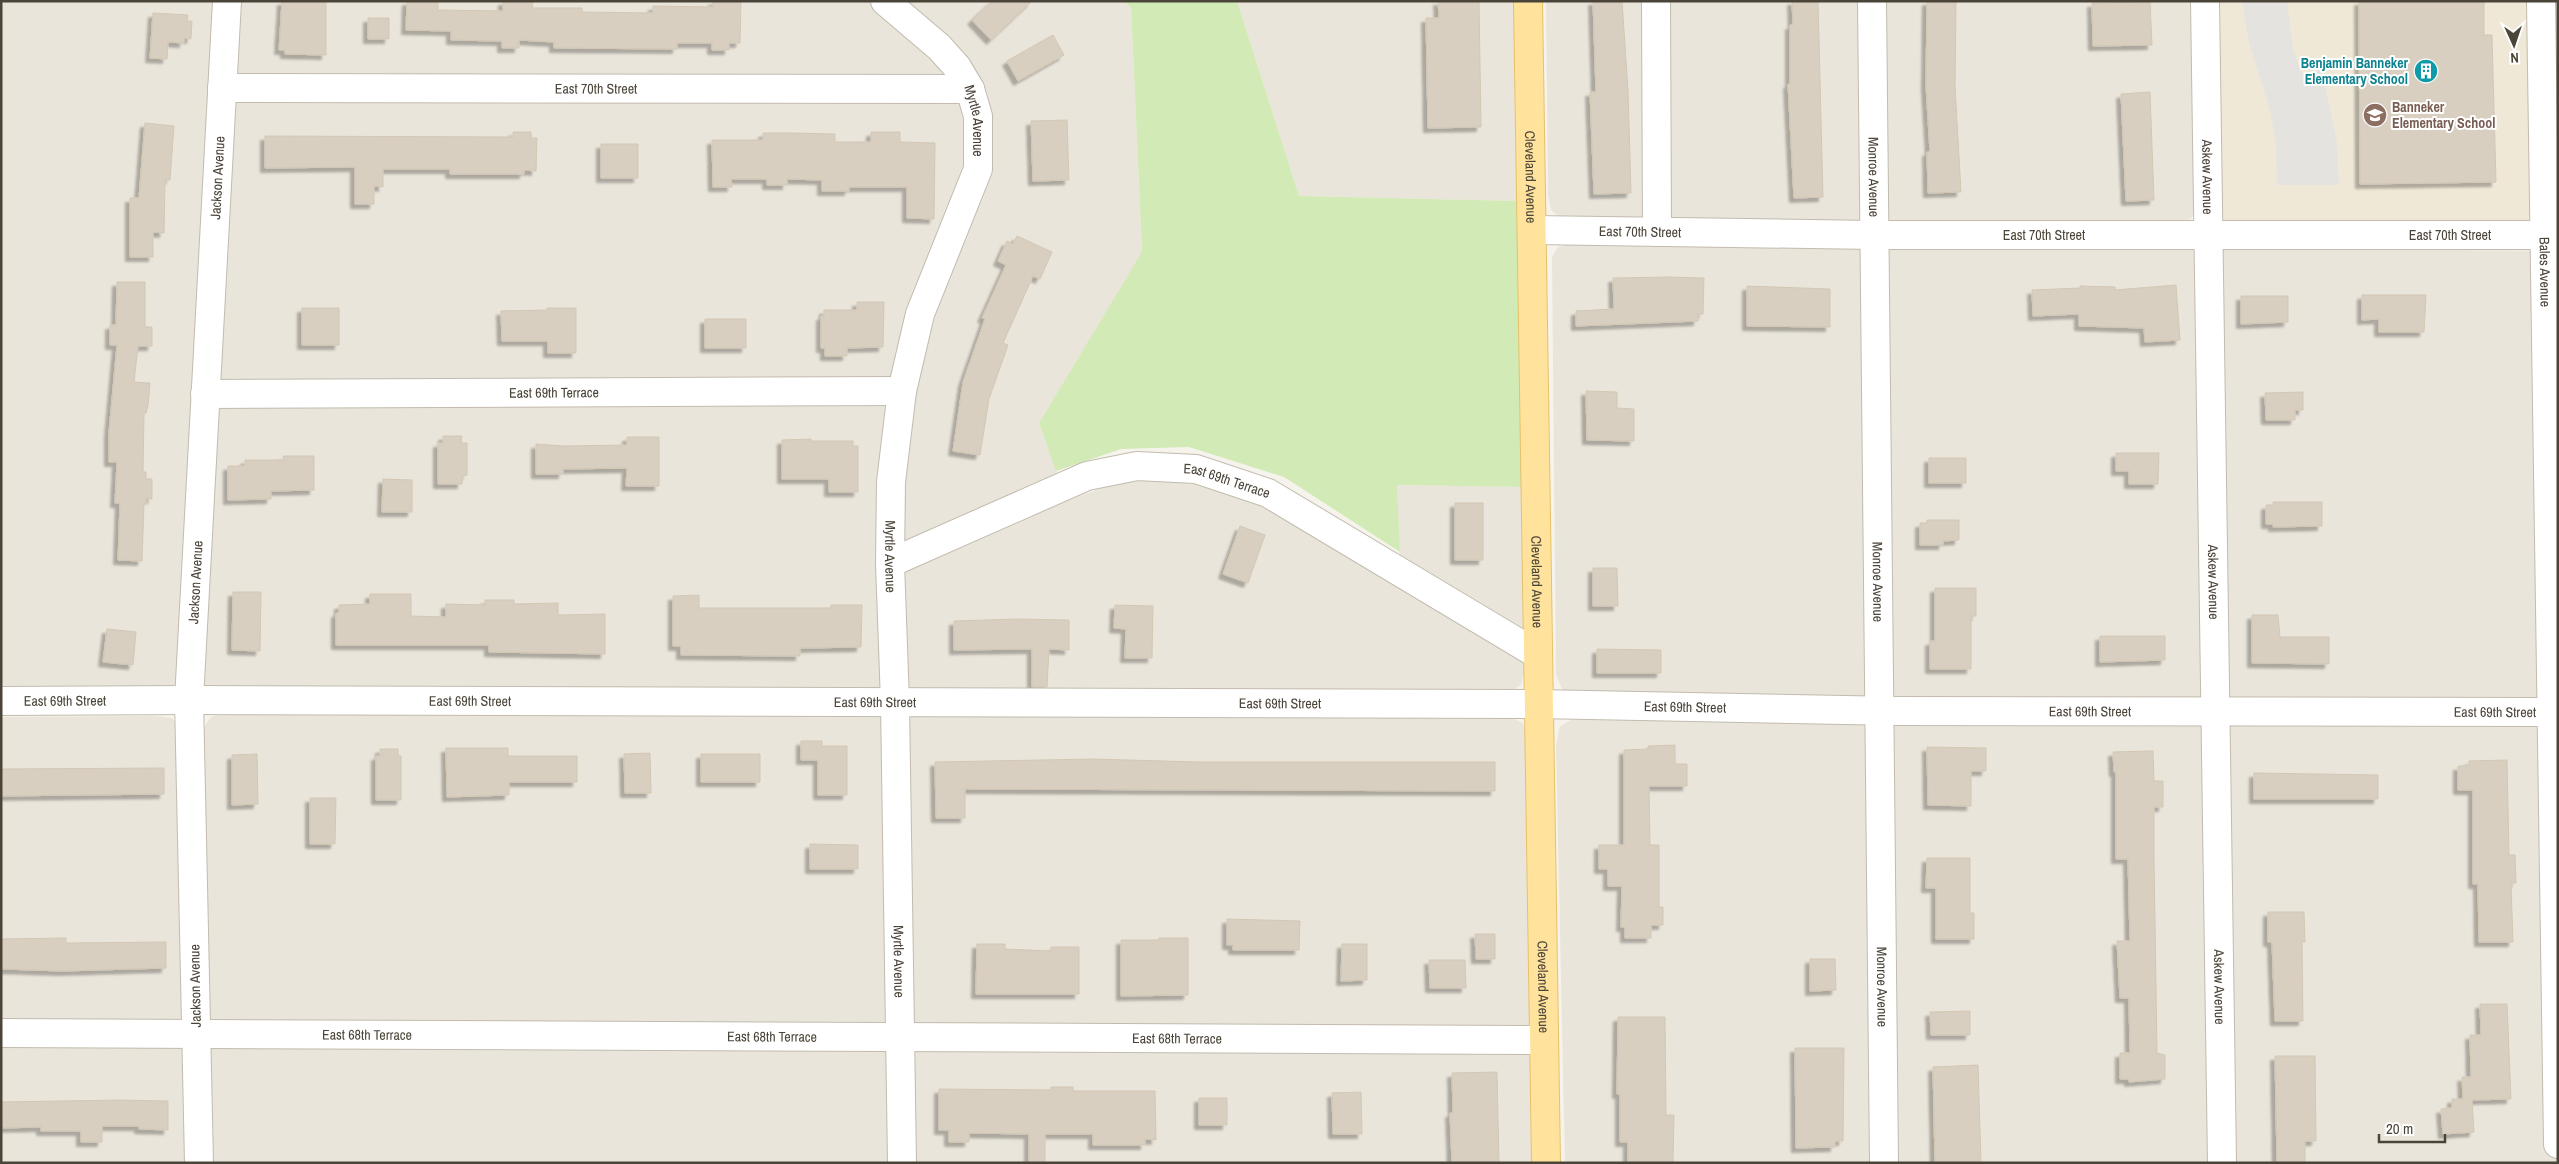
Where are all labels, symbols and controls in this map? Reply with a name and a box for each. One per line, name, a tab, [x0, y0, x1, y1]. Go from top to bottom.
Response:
north arrow	[2489, 20, 2539, 70]
text: N	[2510, 49, 2519, 67]
place label: Benjamin Banneker Elementary School	[2301, 54, 2409, 88]
building icon: Benjamin Banneker Elementary School	[2413, 58, 2439, 84]
street label: East 70th Street	[555, 79, 637, 98]
street label: Myrtle Avenue	[960, 83, 987, 157]
place label: Banneker Elementary School	[2392, 98, 2495, 132]
school or university icon: Banneker Elementary School	[2362, 102, 2388, 128]
street label: Cleveland Avenue	[1521, 131, 1540, 223]
street label: Jackson Avenue	[206, 136, 229, 220]
street label: Monroe Avenue	[1864, 137, 1883, 217]
street label: Askew Avenue	[2198, 138, 2217, 215]
street label: East 70th Street	[1599, 222, 1681, 241]
street label: East 70th Street	[2003, 226, 2085, 244]
street label: East 70th Street	[2409, 226, 2491, 244]
street label: Bales Avenue	[2536, 237, 2555, 307]
street label: East 69th Terrace	[509, 383, 599, 402]
street label: East 69th Terrace	[1183, 459, 1272, 502]
street label: Myrtle Avenue	[881, 520, 900, 593]
street label: Cleveland Avenue	[1527, 536, 1547, 628]
street label: Jackson Avenue	[184, 540, 207, 624]
street label: Monroe Avenue	[1869, 542, 1887, 622]
street label: Askew Avenue	[2204, 543, 2223, 620]
street label: East 69th Street	[24, 691, 106, 710]
street label: East 69th Street	[429, 692, 511, 710]
street label: East 69th Street	[834, 693, 916, 711]
street label: East 69th Street	[1239, 694, 1321, 712]
street label: East 69th Street	[1644, 697, 1726, 717]
street label: East 69th Street	[2049, 702, 2131, 720]
street label: East 69th Street	[2454, 703, 2536, 721]
street label: Myrtle Avenue	[889, 925, 908, 998]
street label: Cleveland Avenue	[1534, 941, 1553, 1033]
street label: Jackson Avenue	[185, 944, 205, 1028]
street label: Monroe Avenue	[1873, 947, 1892, 1027]
street label: Askew Avenue	[2210, 948, 2229, 1025]
street label: East 68th Terrace	[322, 1025, 412, 1044]
street label: East 68th Terrace	[727, 1027, 817, 1046]
street label: East 68th Terrace	[1132, 1029, 1222, 1048]
scale bar	[2379, 1112, 2445, 1144]
text: 20 m	[2386, 1118, 2413, 1139]

